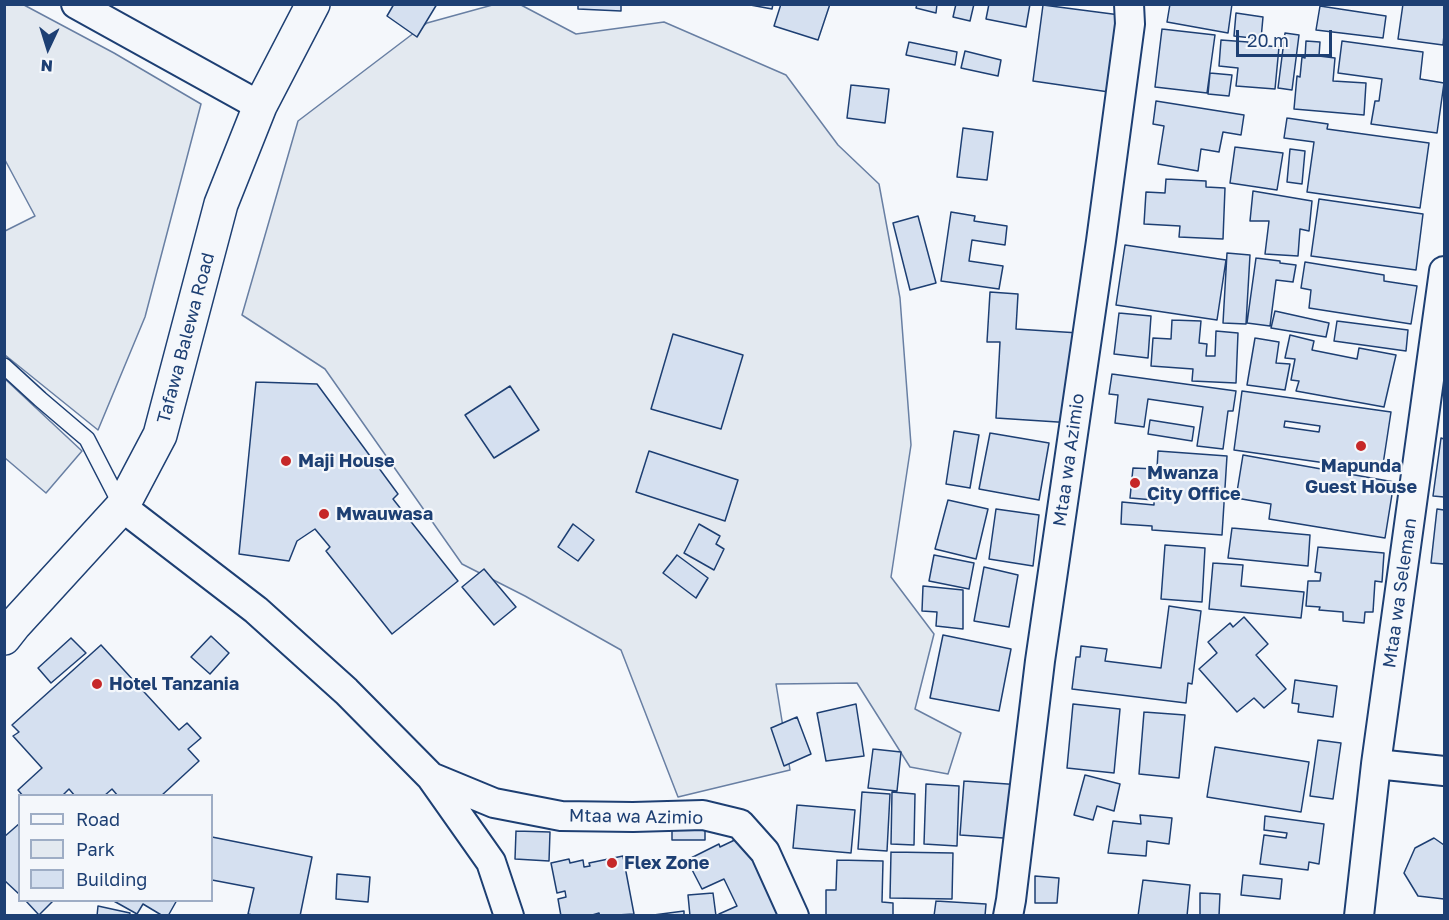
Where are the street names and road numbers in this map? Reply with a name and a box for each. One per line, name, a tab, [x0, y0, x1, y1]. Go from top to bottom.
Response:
street label: Tafawa Balewa Road	[153, 250, 219, 426]
street label: Mtaa wa Azimio	[1049, 392, 1089, 528]
street label: Mtaa wa Seleman	[1379, 516, 1421, 670]
street label: Mtaa wa Azimio	[569, 805, 703, 829]

